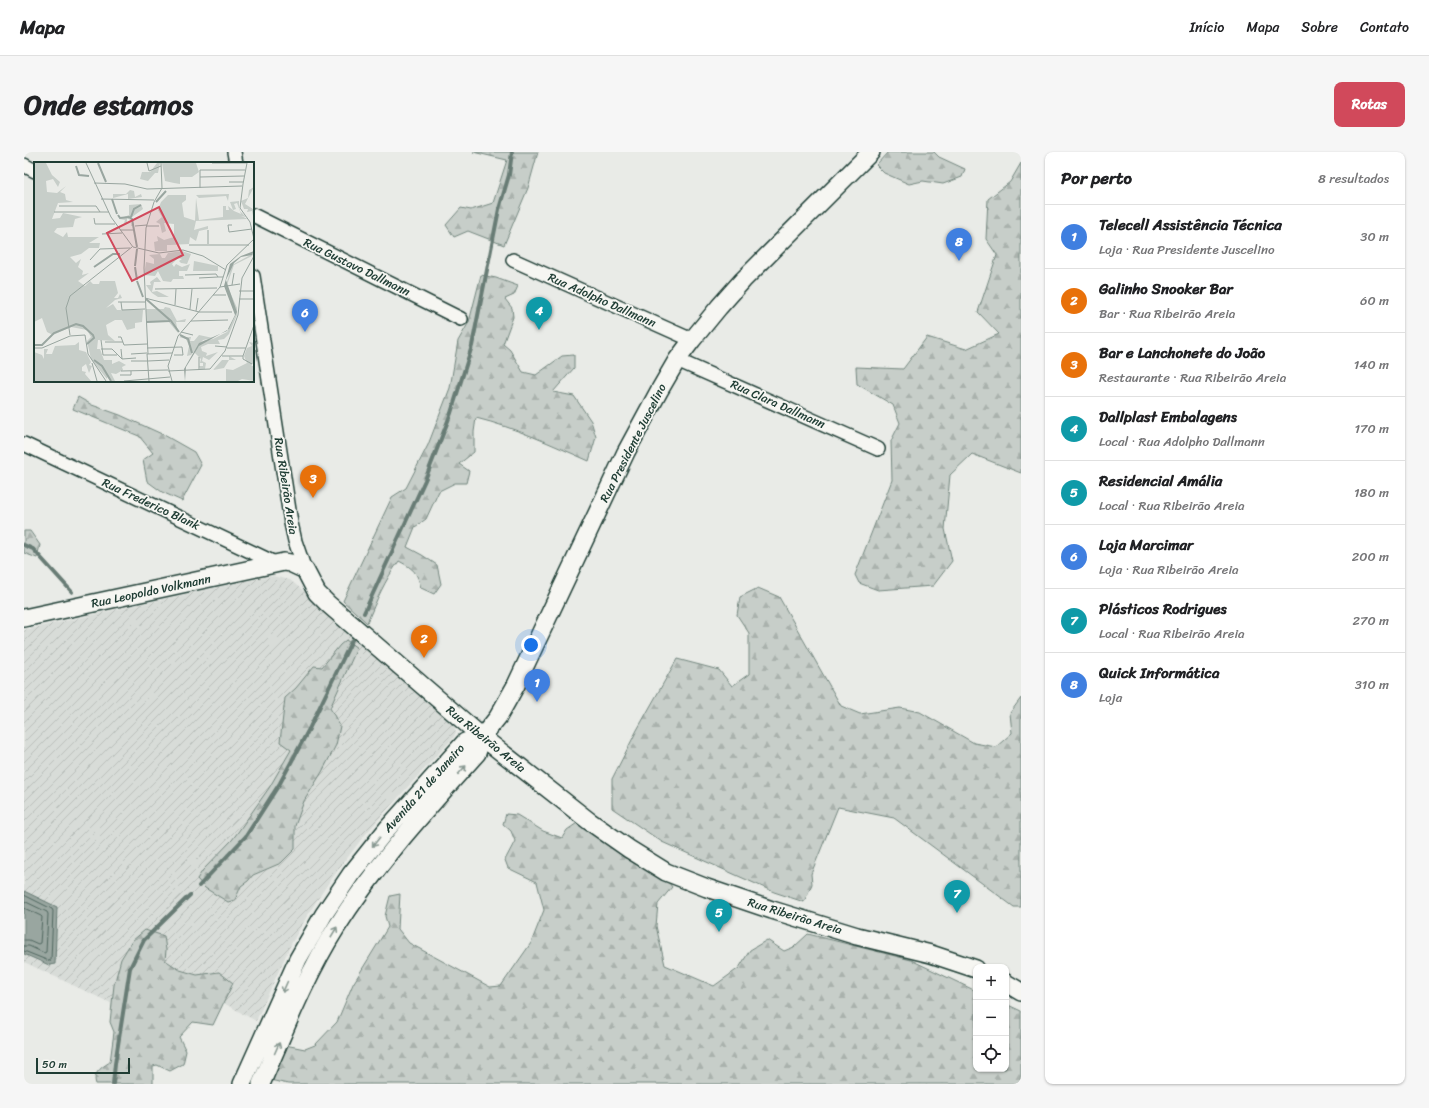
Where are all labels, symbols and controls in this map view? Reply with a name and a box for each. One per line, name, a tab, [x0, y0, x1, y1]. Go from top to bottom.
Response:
text: Mapa	[20, 11, 65, 44]
text: Início	[1190, 15, 1224, 40]
text: Mapa	[1246, 15, 1279, 40]
text: Sobre	[1301, 15, 1338, 40]
text: Contato	[1360, 15, 1409, 40]
text: Onde estamos	[24, 80, 193, 129]
button: Rotas	[1334, 82, 1405, 127]
inset map	[34, 162, 254, 382]
text: Por perto	[1061, 163, 1132, 193]
text: 8 resultados	[1318, 167, 1389, 190]
text: Telecell Assistência Técnica	[1099, 212, 1282, 238]
text: 1	[1071, 225, 1077, 248]
text: 30 m	[1360, 225, 1389, 248]
pin: 8	[946, 228, 972, 261]
street label: Rua Gustavo Dallmann	[300, 232, 415, 303]
text: Loja · Rua Presidente Juscelino	[1099, 238, 1275, 261]
street label: Rua Adolpho Dallmann	[544, 266, 660, 334]
text: Galinho Snooker Bar	[1099, 276, 1233, 302]
text: 2	[1070, 289, 1078, 312]
text: 60 m	[1360, 289, 1389, 312]
pin: 4	[526, 297, 552, 330]
pin: 6	[292, 299, 318, 332]
text: Bar · Rua Ribeirão Areia	[1099, 302, 1235, 325]
text: Bar e Lanchonete do João	[1099, 340, 1265, 366]
text: 3	[1070, 353, 1078, 376]
text: 140 m	[1354, 353, 1389, 376]
text: Restaurante · Rua Ribeirão Areia	[1099, 366, 1286, 389]
street label: Rua Clara Dallmann	[727, 373, 830, 435]
street label: Rua Presidente Juscelino	[593, 380, 673, 506]
text: Dallplast Embalagens	[1099, 404, 1237, 430]
text: 4	[1070, 417, 1078, 440]
text: 170 m	[1354, 417, 1389, 440]
text: Local · Rua Adolpho Dallmann	[1099, 430, 1265, 453]
street label: Rua Ribeirão Areia	[267, 436, 305, 536]
pin: 3	[300, 465, 326, 498]
text: Residencial Amália	[1099, 468, 1222, 494]
street label: Rua Frederico Blank	[98, 472, 204, 537]
text: 5	[1070, 481, 1078, 504]
text: 180 m	[1354, 481, 1389, 504]
text: Local · Rua Ribeirão Areia	[1099, 494, 1245, 517]
text: Loja Marcimar	[1099, 532, 1193, 558]
text: 6	[1070, 545, 1078, 568]
text: 200 m	[1352, 545, 1389, 568]
text: Loja · Rua Ribeirão Areia	[1099, 558, 1239, 581]
street label: Rua Leopoldo Volkmann	[89, 567, 213, 614]
text: Plásticos Rodrigues	[1099, 596, 1227, 622]
text: 7	[1070, 609, 1078, 632]
text: 270 m	[1352, 609, 1389, 632]
text: Local · Rua Ribeirão Areia	[1099, 622, 1245, 645]
pin: 2	[411, 625, 437, 658]
your location	[521, 635, 541, 655]
text: Quick Informática	[1099, 660, 1220, 686]
pin: 1	[524, 669, 550, 702]
text: 8	[1070, 673, 1078, 696]
text: 310 m	[1355, 673, 1389, 696]
text: Loja	[1099, 686, 1122, 709]
street label: Rua Ribeirão Areia	[441, 700, 531, 778]
street label: Avenida 21 de Janeiro	[377, 738, 470, 838]
one-way arrow	[457, 765, 467, 775]
one-way arrow	[372, 836, 381, 847]
pin: 7	[944, 880, 970, 913]
street label: Rua Ribeirão Areia	[745, 891, 845, 941]
pin: 5	[706, 899, 732, 932]
one-way arrow	[330, 926, 338, 938]
map controls	[973, 964, 1009, 1072]
button: +	[973, 964, 1009, 1000]
one-way arrow	[281, 980, 289, 992]
button: −	[973, 1000, 1009, 1036]
button: locate	[973, 1036, 1009, 1072]
one-way arrow	[274, 1043, 281, 1055]
text: 50 m	[42, 1055, 67, 1074]
scale bar	[36, 1056, 130, 1075]

